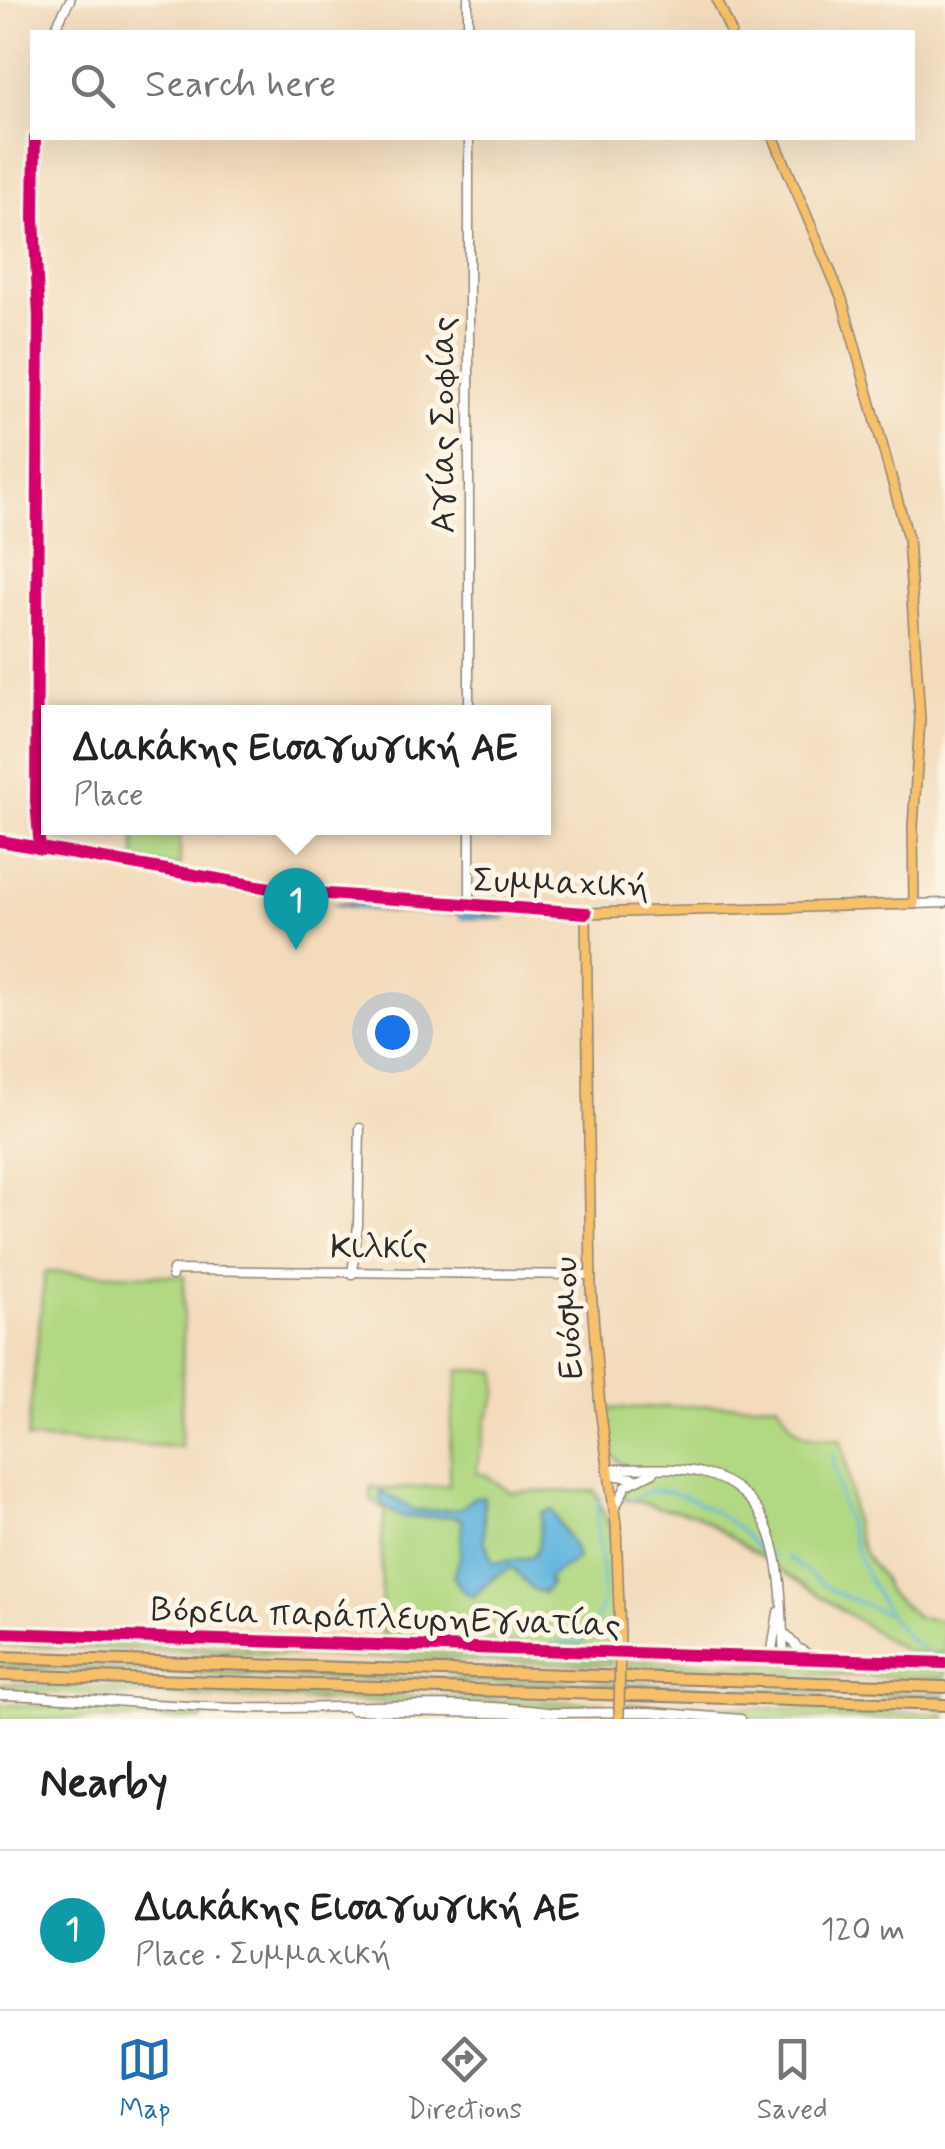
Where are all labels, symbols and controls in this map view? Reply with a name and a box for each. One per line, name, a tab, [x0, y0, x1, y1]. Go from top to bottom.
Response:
search box	[30, 30, 915, 140]
icon: search	[65, 58, 120, 113]
text: Search here	[145, 61, 336, 110]
street label: Αγίας Σοφίας	[421, 316, 467, 534]
popup	[41, 705, 551, 835]
text: Διακάκης Εισαγωγική ΑΕ	[73, 725, 519, 774]
text: Place	[73, 774, 144, 816]
street label: Συμμαχική	[472, 858, 650, 910]
pin: 1	[264, 868, 328, 950]
your location	[367, 1007, 418, 1058]
street label: Κιλκίς	[330, 1225, 428, 1271]
street label: Ευόσμου	[543, 1255, 595, 1380]
street label: Βόρεια παράπλευρηΕγνατίας	[150, 1587, 622, 1649]
text: Nearby	[40, 1757, 168, 1812]
text: Διακάκης Εισαγωγική ΑΕ	[135, 1885, 580, 1934]
text: 1	[65, 1909, 80, 1951]
text: 120 m	[820, 1909, 905, 1951]
text: Place · Συμμαχική	[135, 1934, 391, 1976]
tab: Map	[117, 2032, 172, 2129]
tab: Directions	[407, 2032, 522, 2129]
tab: Saved	[757, 2032, 828, 2129]

